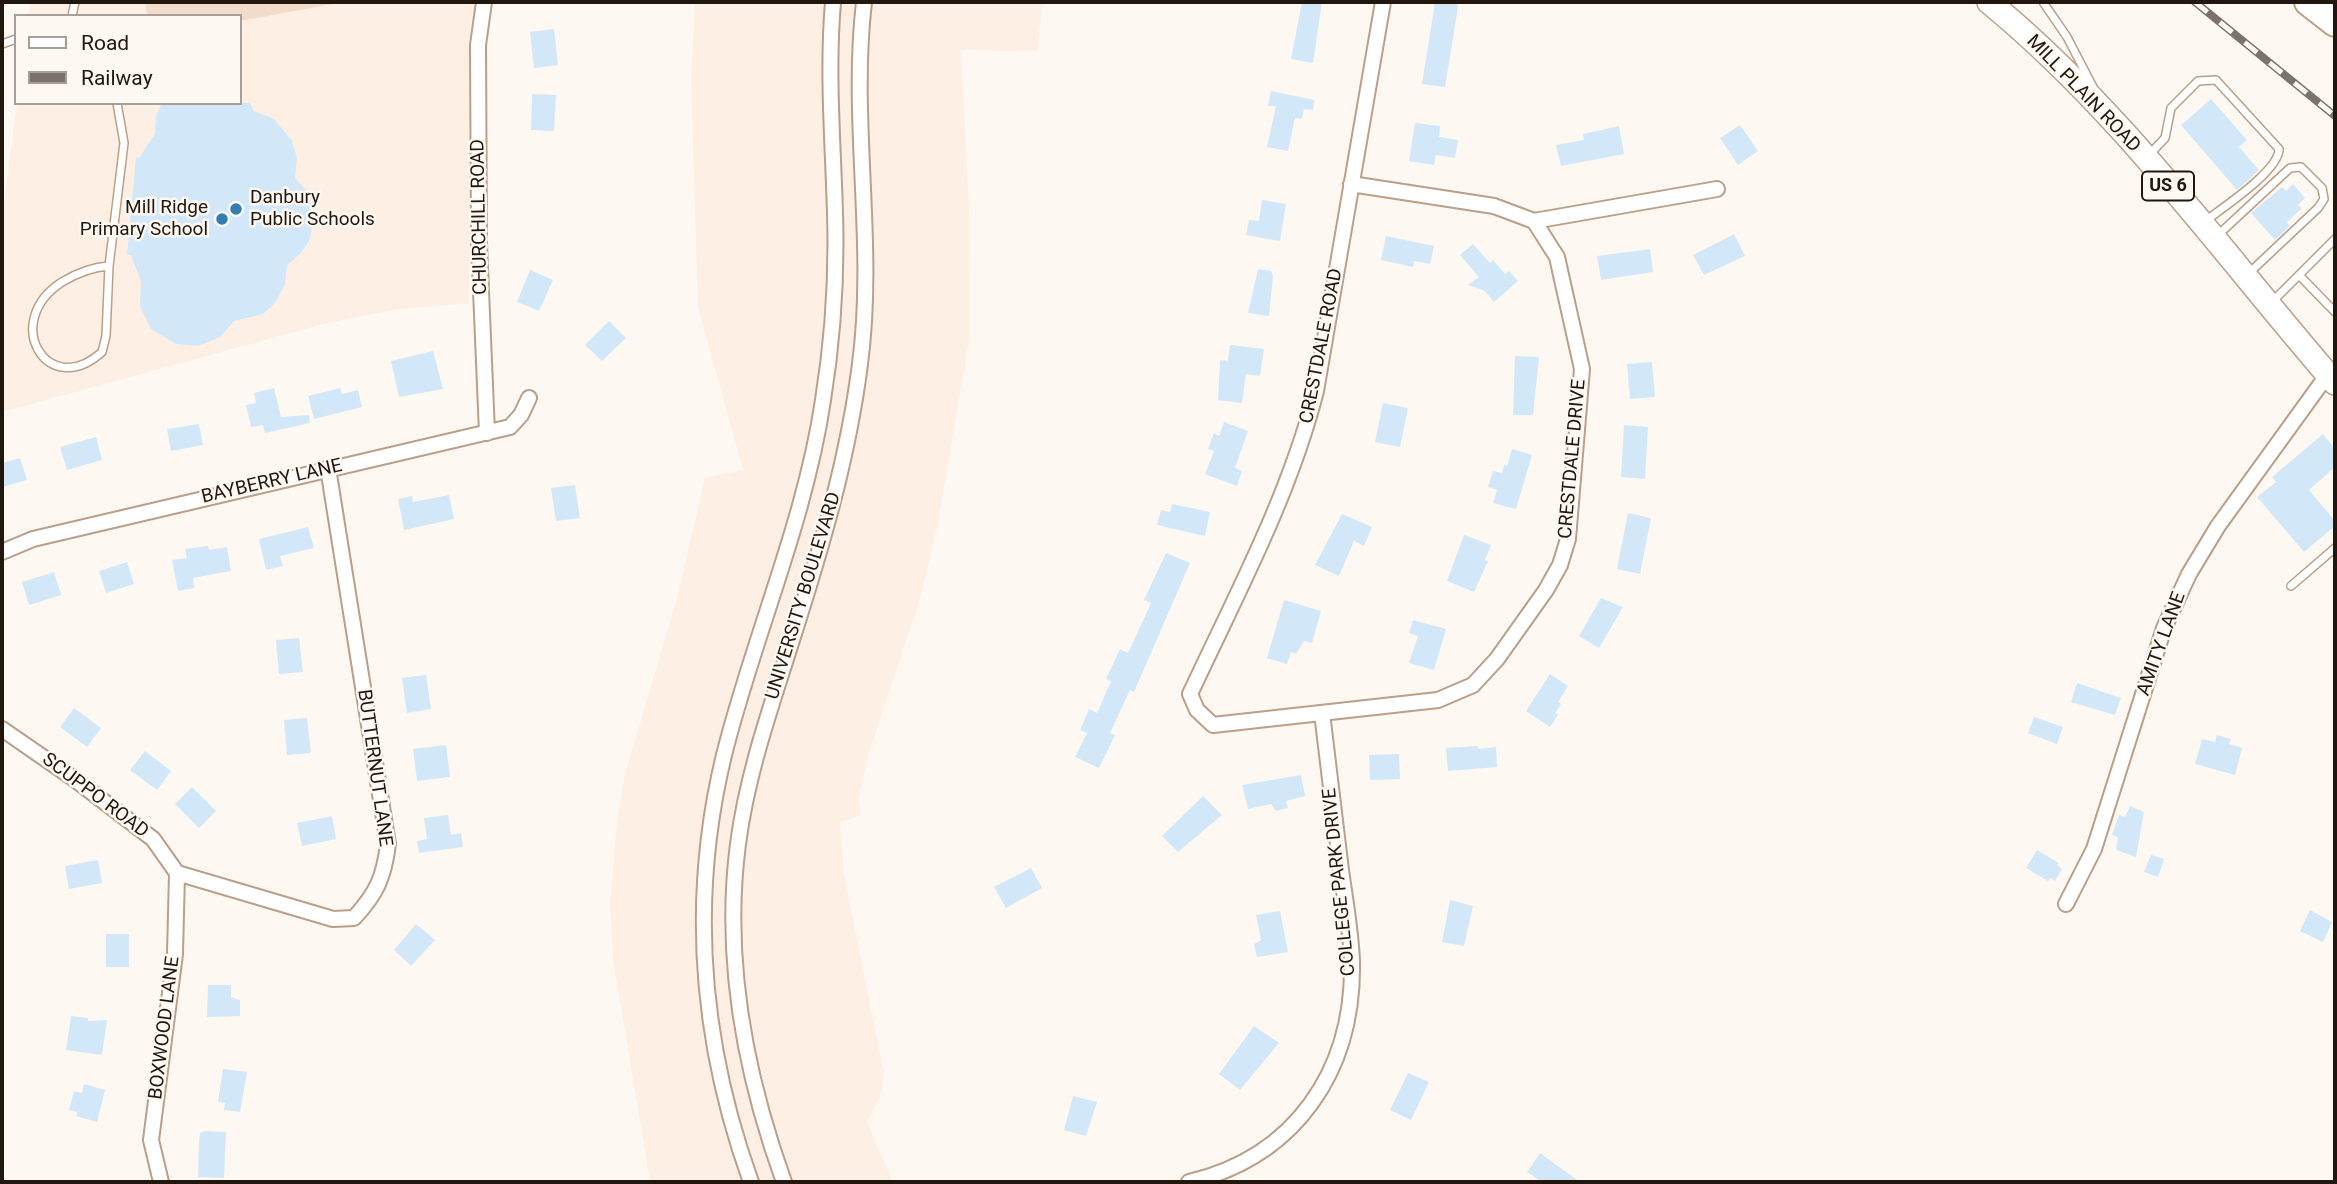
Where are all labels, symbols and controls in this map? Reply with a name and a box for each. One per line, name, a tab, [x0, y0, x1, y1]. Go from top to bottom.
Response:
legend	[14, 14, 242, 105]
street label: MILL PLAIN ROAD	[2021, 30, 2145, 158]
text: Road	[81, 31, 129, 55]
text: Railway	[81, 66, 153, 90]
street label: CHURCHILL ROAD	[467, 139, 493, 295]
road number: US 6	[2142, 172, 2194, 201]
place label: Danbury Public Schools	[250, 187, 375, 231]
place label: Mill Ridge Primary School	[80, 197, 208, 241]
marker: Danbury Public Schools	[228, 201, 244, 217]
marker: Mill Ridge Primary School	[214, 211, 230, 227]
street label: CRESTDALE ROAD	[1296, 267, 1348, 425]
street label: CRESTDALE DRIVE	[1555, 378, 1591, 540]
street label: BAYBERRY LANE	[199, 455, 345, 509]
street label: UNIVERSITY BOULEVARD	[762, 490, 846, 702]
street label: AMITY LANE	[2133, 589, 2191, 699]
street label: BUTTERNUT LANE	[352, 688, 396, 848]
street label: SCUPPO ROAD	[37, 749, 153, 843]
street label: COLLEGE PARK DRIVE	[1319, 787, 1361, 977]
street label: BOXWOOD LANE	[145, 955, 185, 1101]

